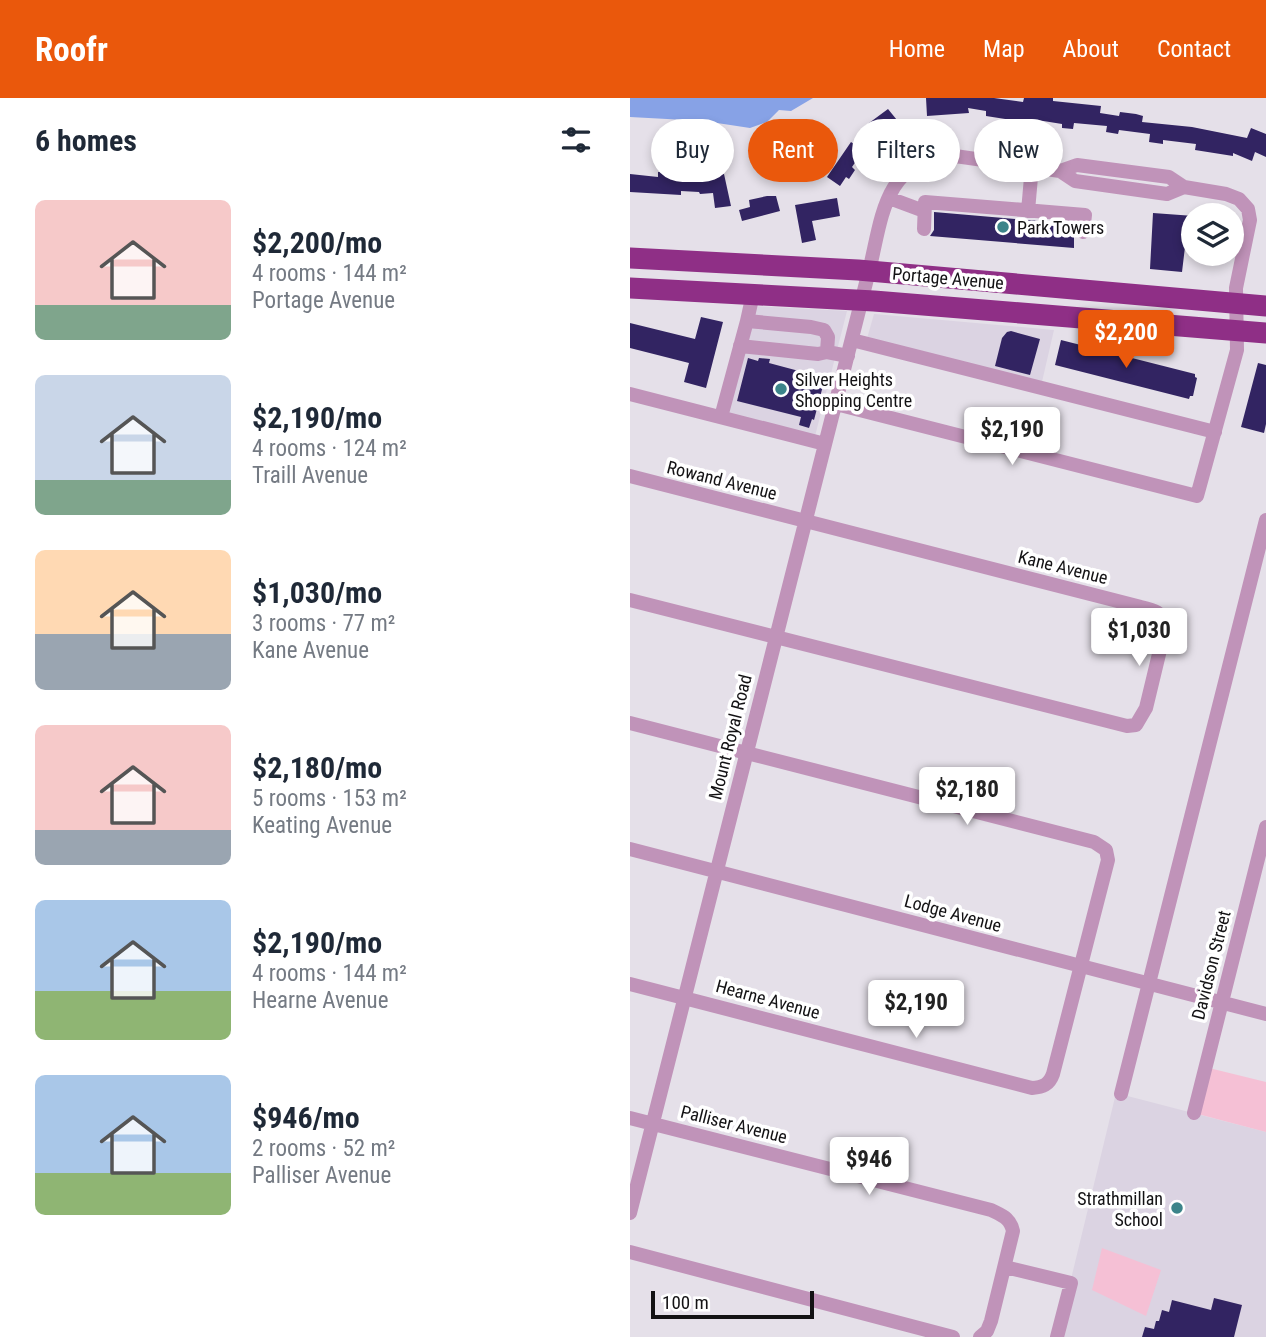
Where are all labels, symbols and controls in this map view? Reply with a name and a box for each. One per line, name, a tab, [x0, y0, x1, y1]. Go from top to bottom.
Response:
text: Roofr	[35, 30, 108, 69]
text: Home	[889, 35, 945, 63]
text: Map	[983, 35, 1025, 63]
text: About	[1063, 35, 1119, 63]
text: Contact	[1157, 35, 1231, 63]
chip: Buy	[651, 119, 734, 182]
chip: Rent	[748, 119, 838, 182]
chip: Filters	[852, 119, 960, 182]
chip: New	[974, 119, 1063, 182]
icon: filters	[557, 121, 595, 159]
text: 6 homes	[35, 123, 137, 158]
map controls	[1181, 203, 1244, 266]
button: layers	[1181, 203, 1244, 266]
place label: Park Towers	[1017, 217, 1104, 238]
marker: Park Towers	[995, 219, 1011, 235]
text: $2,200/mo	[252, 225, 382, 260]
icon: home	[91, 228, 175, 312]
text: 4 rooms · 144 m²	[252, 260, 407, 287]
street label: Portage Avenue	[891, 263, 1005, 293]
text: Portage Avenue	[252, 287, 395, 314]
pin: $2,200	[1069, 310, 1183, 370]
text: $2,200	[1094, 319, 1158, 346]
place label: Silver Heights Shopping Centre	[795, 369, 912, 411]
marker: Silver Heights Shopping Centre	[773, 381, 789, 397]
text: $2,190/mo	[252, 400, 382, 435]
icon: home	[91, 403, 175, 487]
pin: $2,190	[955, 408, 1069, 467]
text: $2,190	[980, 416, 1044, 443]
text: 4 rooms · 124 m²	[252, 435, 407, 462]
street label: Rowand Avenue	[665, 456, 779, 504]
text: Traill Avenue	[252, 462, 368, 489]
street label: Kane Avenue	[1016, 546, 1110, 588]
text: $1,030/mo	[252, 575, 382, 610]
icon: home	[91, 578, 175, 662]
pin: $1,030	[1082, 608, 1196, 668]
text: 3 rooms · 77 m²	[252, 610, 395, 637]
text: $1,030	[1107, 617, 1171, 644]
text: Kane Avenue	[252, 637, 369, 664]
street label: Mount Royal Road	[704, 672, 756, 802]
text: $2,180/mo	[252, 750, 382, 785]
icon: home	[91, 753, 175, 837]
pin: $2,180	[910, 768, 1024, 827]
text: $2,180	[935, 776, 999, 803]
text: 5 rooms · 153 m²	[252, 785, 407, 812]
text: Keating Avenue	[252, 812, 392, 839]
street label: Lodge Avenue	[902, 890, 1004, 936]
street label: Davidson Street	[1187, 908, 1235, 1022]
text: $2,190/mo	[252, 925, 382, 960]
icon: home	[91, 928, 175, 1012]
text: 4 rooms · 144 m²	[252, 960, 407, 987]
street label: Hearne Avenue	[714, 975, 822, 1023]
pin: $2,190	[859, 981, 973, 1040]
text: Hearne Avenue	[252, 987, 388, 1014]
text: $2,190	[884, 989, 948, 1016]
text: $946/mo	[252, 1100, 360, 1135]
street label: Palliser Avenue	[679, 1101, 789, 1147]
icon: home	[91, 1103, 175, 1187]
text: 2 rooms · 52 m²	[252, 1135, 395, 1162]
pin: $946	[828, 1138, 910, 1197]
text: $946	[846, 1146, 892, 1173]
text: Palliser Avenue	[252, 1162, 391, 1189]
place label: Strathmillan School	[1077, 1188, 1163, 1230]
marker: Strathmillan School	[1169, 1200, 1185, 1216]
scale bar	[651, 1288, 814, 1320]
text: 100 m	[662, 1291, 709, 1314]

